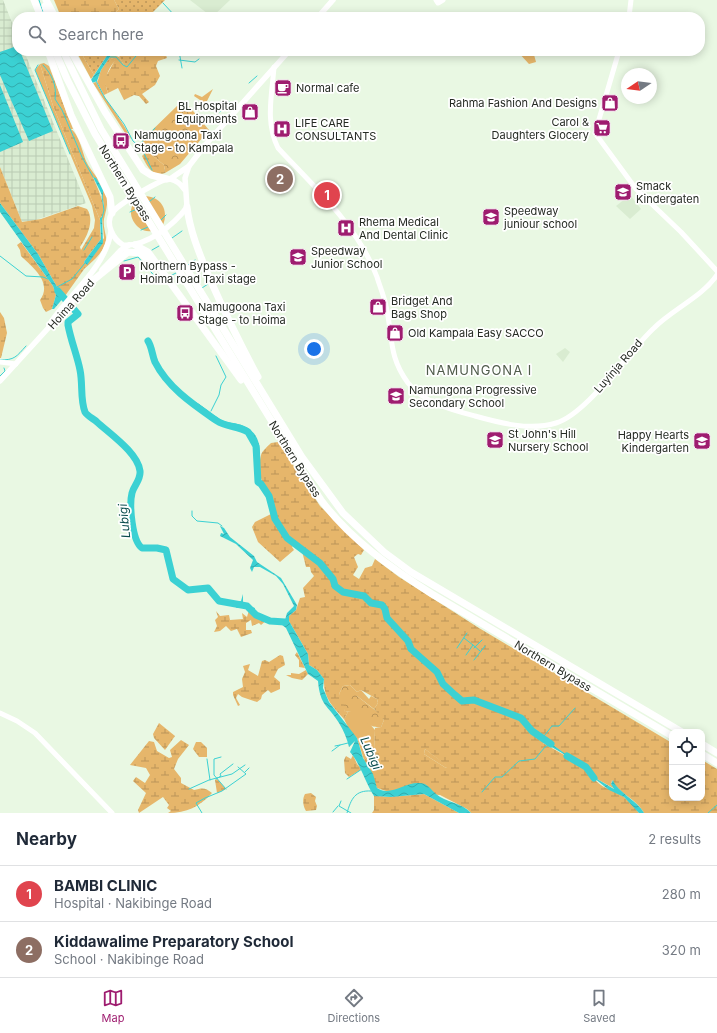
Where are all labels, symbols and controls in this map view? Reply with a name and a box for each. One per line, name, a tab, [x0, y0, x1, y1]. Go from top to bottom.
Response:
search box	[12, 12, 705, 56]
icon: search	[26, 23, 48, 45]
text: Search here	[58, 25, 144, 44]
north arrow	[621, 68, 657, 104]
cafe icon: Normal cafe	[273, 78, 293, 98]
place label: Normal cafe	[296, 81, 360, 95]
shop icon: Rahma Fashion And Designs	[600, 93, 620, 113]
place label: Rahma Fashion And Designs	[449, 96, 597, 110]
place label: BL Hospital Equipments	[176, 99, 237, 126]
shop icon: BL Hospital Equipments	[240, 102, 260, 122]
place label: Carol & Daughters Glocery	[492, 115, 589, 142]
place label: LIFE CARE CONSULTANTS	[295, 116, 376, 143]
supermarket icon: Carol & Daughters Glocery	[592, 118, 612, 138]
hospital icon: LIFE CARE CONSULTANTS	[272, 119, 292, 139]
place label: Namugoona Taxi Stage - to Kampala	[134, 128, 234, 155]
bus stop icon: Namugoona Taxi Stage - to Kampala	[111, 131, 131, 151]
street label: Northern Bypass	[96, 142, 154, 224]
pin: 2	[267, 164, 293, 194]
place label: Smack Kindergaten	[636, 179, 699, 206]
pin: 1	[314, 180, 340, 210]
school or university icon: Smack Kindergaten	[613, 182, 633, 202]
place label: Speedway juniour school	[503, 204, 577, 231]
school or university icon: Speedway juniour school	[481, 207, 501, 227]
place label: Rhema Medical And Dental Clinic	[359, 215, 448, 242]
hospital icon: Rhema Medical And Dental Clinic	[336, 218, 356, 238]
place label: Speedway Junior School	[311, 244, 382, 271]
school or university icon: Speedway Junior School	[288, 247, 308, 267]
place label: Northern Bypass - Hoima road Taxi stage	[140, 259, 256, 286]
parking icon: Northern Bypass - Hoima road Taxi stage	[117, 262, 137, 282]
street label: Hoima Road	[45, 276, 97, 332]
place label: Bridget And Bags Shop	[391, 294, 453, 321]
shop icon: Bridget And Bags Shop	[368, 297, 388, 317]
place label: Namugoona Taxi Stage - to Hoima	[198, 300, 286, 327]
bus stop icon: Namugoona Taxi Stage - to Hoima	[175, 303, 195, 323]
shop icon: Old Kampala Easy SACCO	[385, 323, 405, 343]
place label: Old Kampala Easy SACCO	[408, 326, 544, 340]
street label: Luyinja Road	[591, 336, 645, 396]
your location	[304, 339, 324, 359]
district label: NAMUNGONA I	[426, 362, 532, 378]
place label: Namungona Progressive Secondary School	[409, 383, 537, 410]
school or university icon: Namungona Progressive Secondary School	[386, 386, 406, 406]
street label: Northern Bypass	[266, 418, 324, 500]
place label: St John's Hill Nursery School	[508, 427, 588, 454]
place label: Happy Hearts Kindergarten	[618, 428, 689, 455]
school or university icon: St John's Hill Nursery School	[485, 430, 505, 450]
school or university icon: Happy Hearts Kindergarten	[692, 431, 712, 451]
water label: Lubigi	[115, 502, 133, 539]
street label: Northern Bypass	[512, 637, 594, 695]
map controls	[669, 729, 705, 801]
button: locate	[669, 729, 705, 765]
water label: Lubigi	[357, 734, 385, 773]
button: layers	[669, 765, 705, 801]
text: Nearby	[16, 829, 77, 849]
text: 2 results	[648, 831, 701, 847]
text: BAMBI CLINIC	[54, 876, 157, 895]
text: 1	[26, 886, 32, 902]
text: 280 m	[662, 886, 701, 902]
text: Hospital · Nakibinge Road	[54, 895, 212, 911]
text: Kiddawalime Preparatory School	[54, 932, 294, 951]
text: 2	[25, 942, 33, 958]
text: 320 m	[662, 942, 701, 958]
text: School · Nakibinge Road	[54, 951, 204, 967]
tab: Map	[102, 987, 124, 1025]
tab: Directions	[328, 987, 380, 1025]
tab: Saved	[583, 987, 615, 1025]

